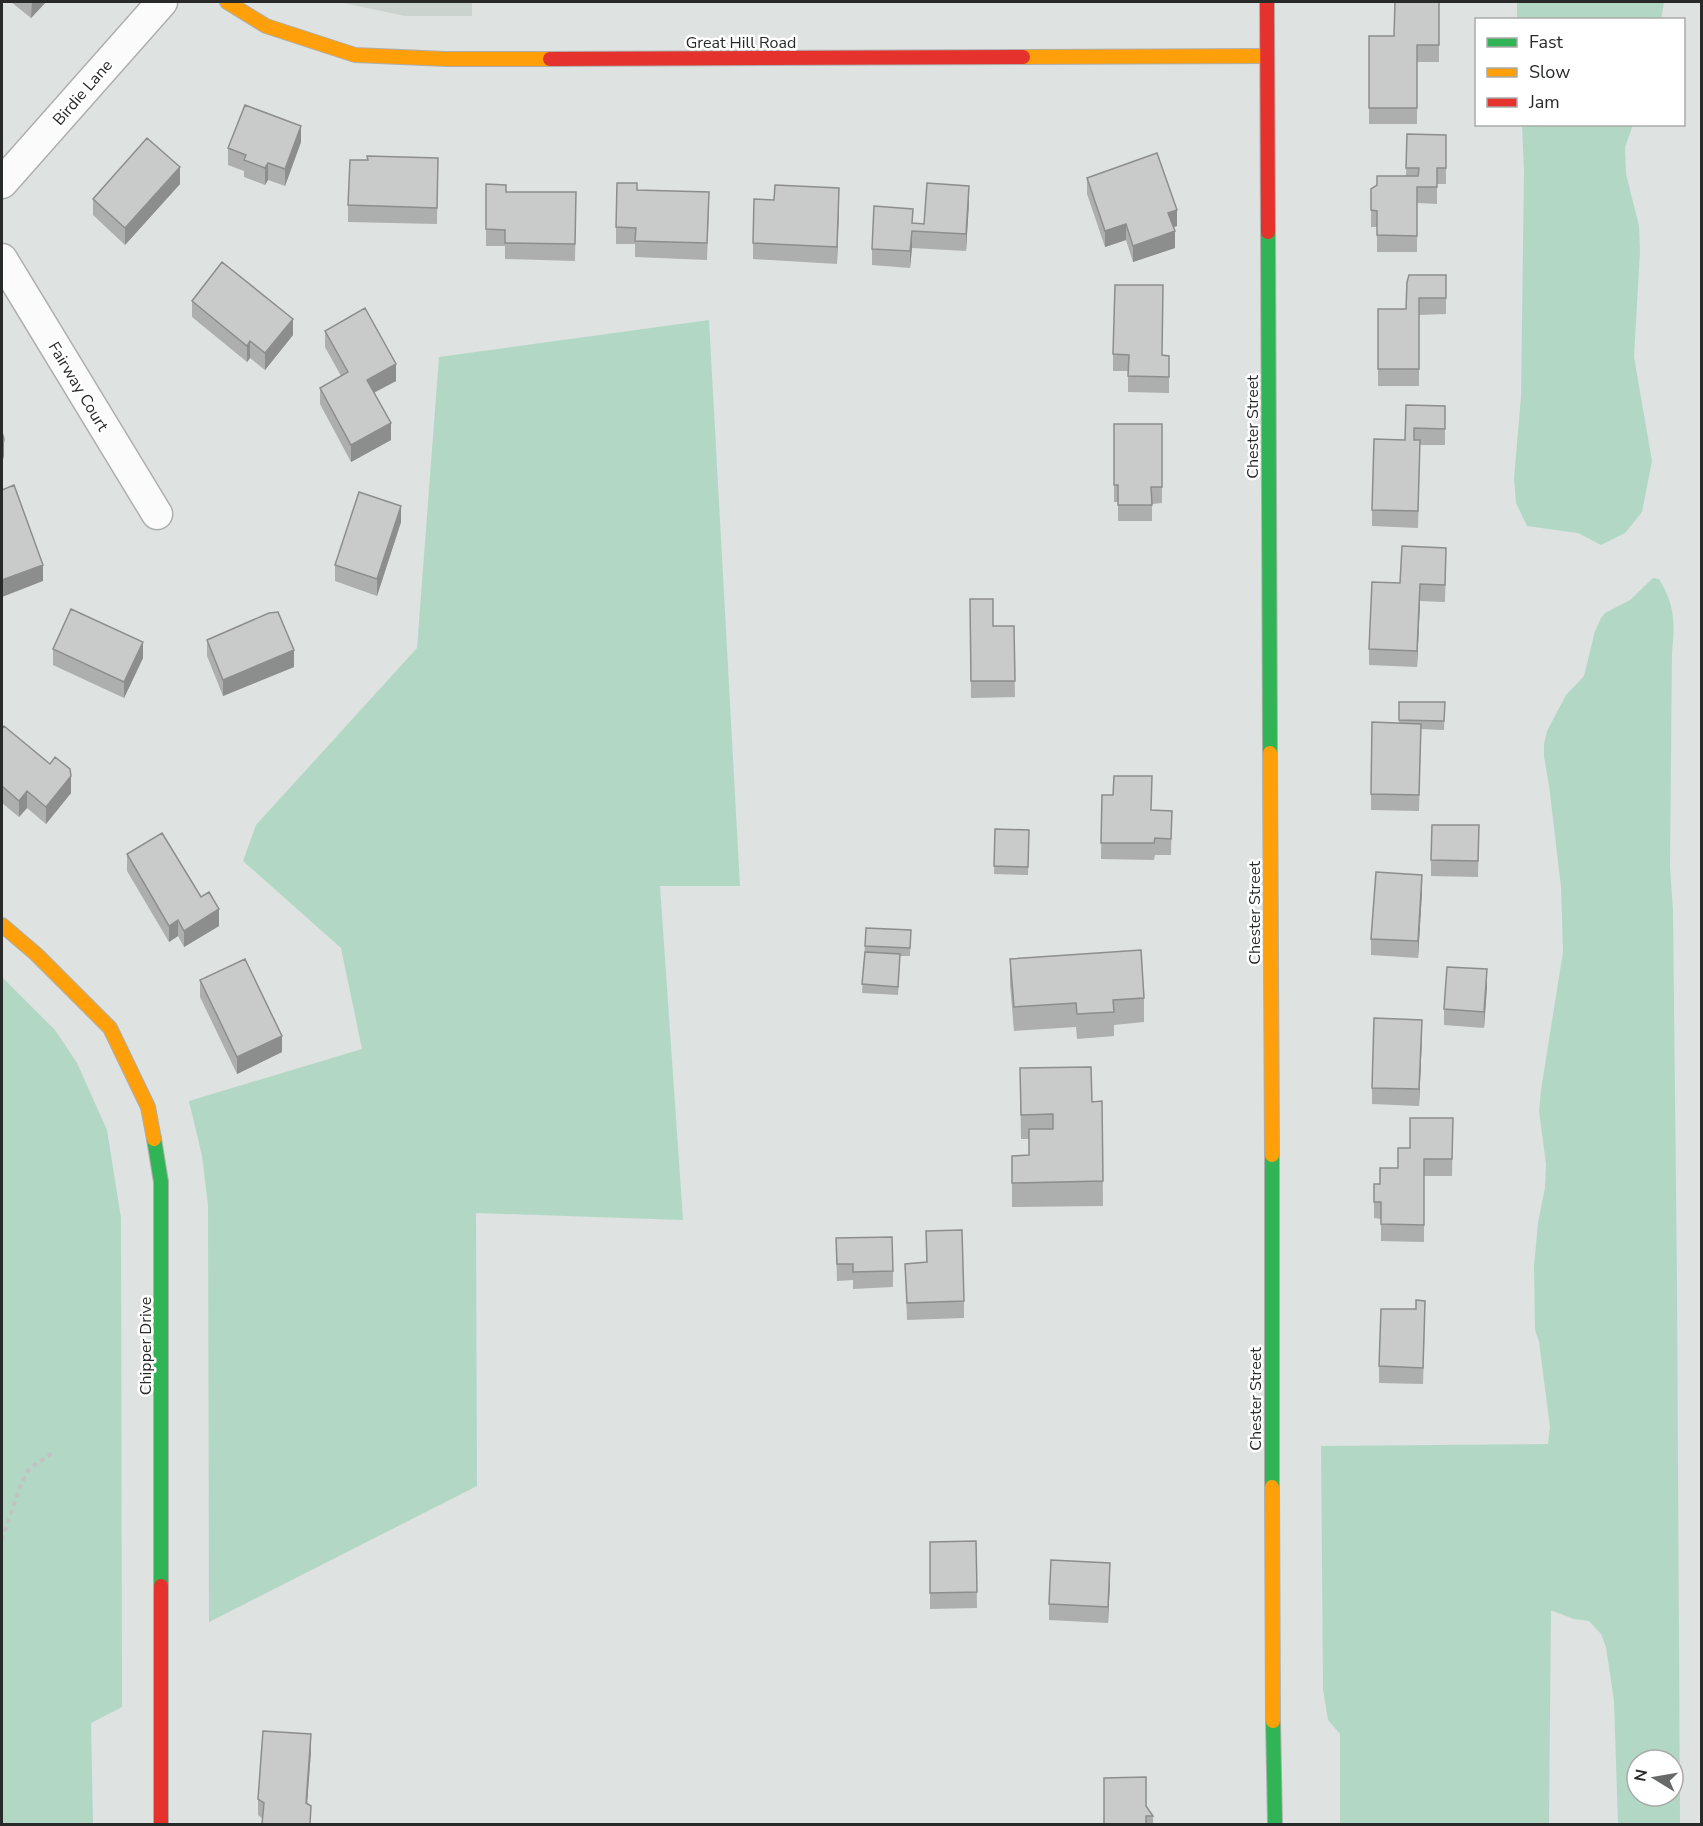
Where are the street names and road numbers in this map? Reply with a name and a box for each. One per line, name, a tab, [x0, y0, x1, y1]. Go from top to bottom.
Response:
street label: Great Hill Road	[686, 32, 796, 54]
street label: Birdie Lane	[48, 55, 117, 130]
street label: Fairway Court	[43, 338, 114, 436]
street label: Chester Street	[1242, 375, 1264, 479]
street label: Chester Street	[1244, 861, 1266, 965]
street label: Chipper Drive	[135, 1297, 157, 1395]
street label: Chester Street	[1245, 1347, 1267, 1451]

